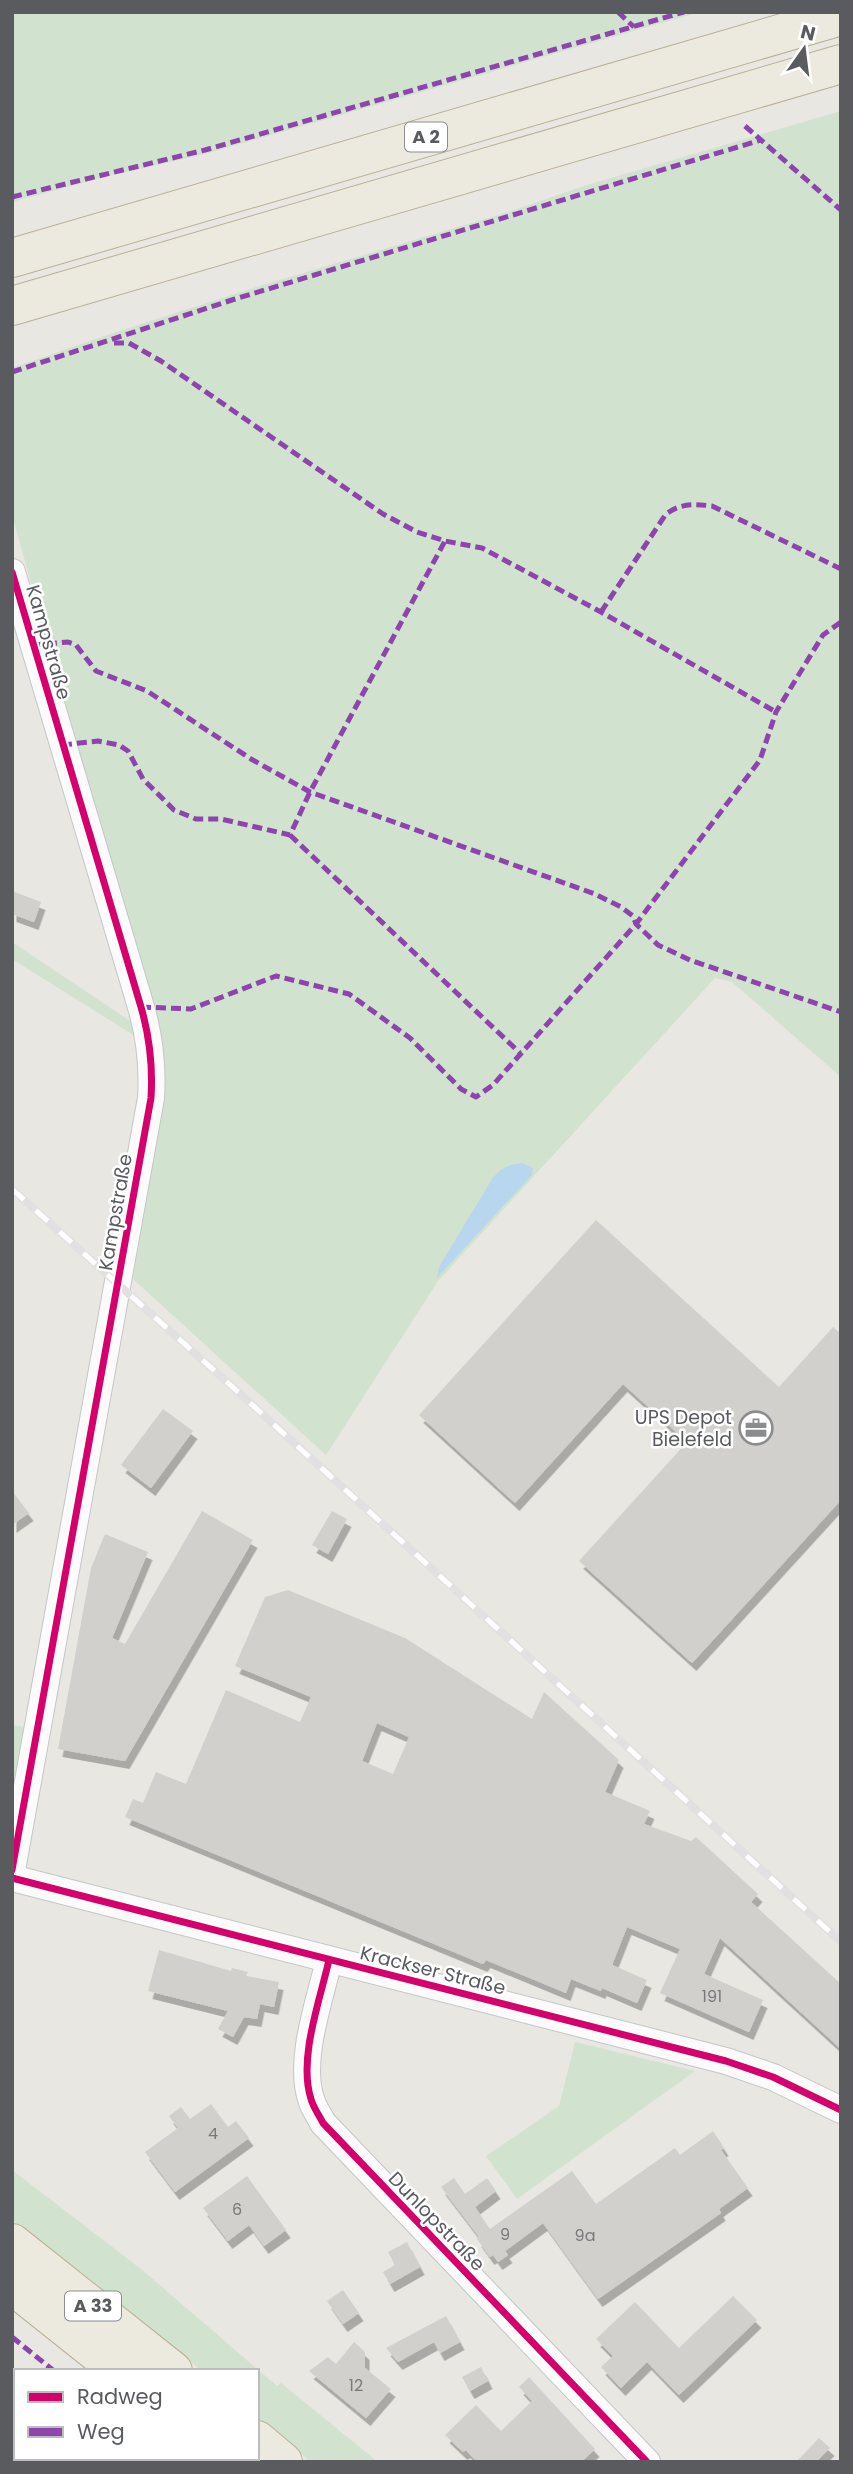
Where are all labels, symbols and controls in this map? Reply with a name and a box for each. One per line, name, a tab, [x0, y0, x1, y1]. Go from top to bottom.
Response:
north arrow	[769, 14, 839, 84]
text: N	[798, 18, 818, 48]
road number: A 2	[405, 122, 447, 152]
street label: Kampstraße	[19, 582, 78, 703]
street label: Kampstraße	[92, 1152, 139, 1273]
place label: UPS Depot Bielefeld	[635, 1404, 732, 1453]
office icon: UPS Depot Bielefeld	[737, 1409, 775, 1447]
street label: Krackser Straße	[357, 1939, 509, 2002]
house number: 191	[702, 1985, 722, 2008]
house number: 4	[208, 2122, 218, 2145]
street label: Dunlopstraße	[382, 2166, 491, 2277]
house number: 6	[232, 2198, 242, 2221]
house number: 9	[500, 2223, 510, 2246]
house number: 9a	[575, 2224, 595, 2247]
road number: A 33	[65, 2292, 121, 2320]
legend	[14, 2369, 259, 2460]
house number: 12	[349, 2374, 363, 2397]
text: Radweg	[77, 2382, 163, 2411]
text: Weg	[77, 2417, 125, 2446]

